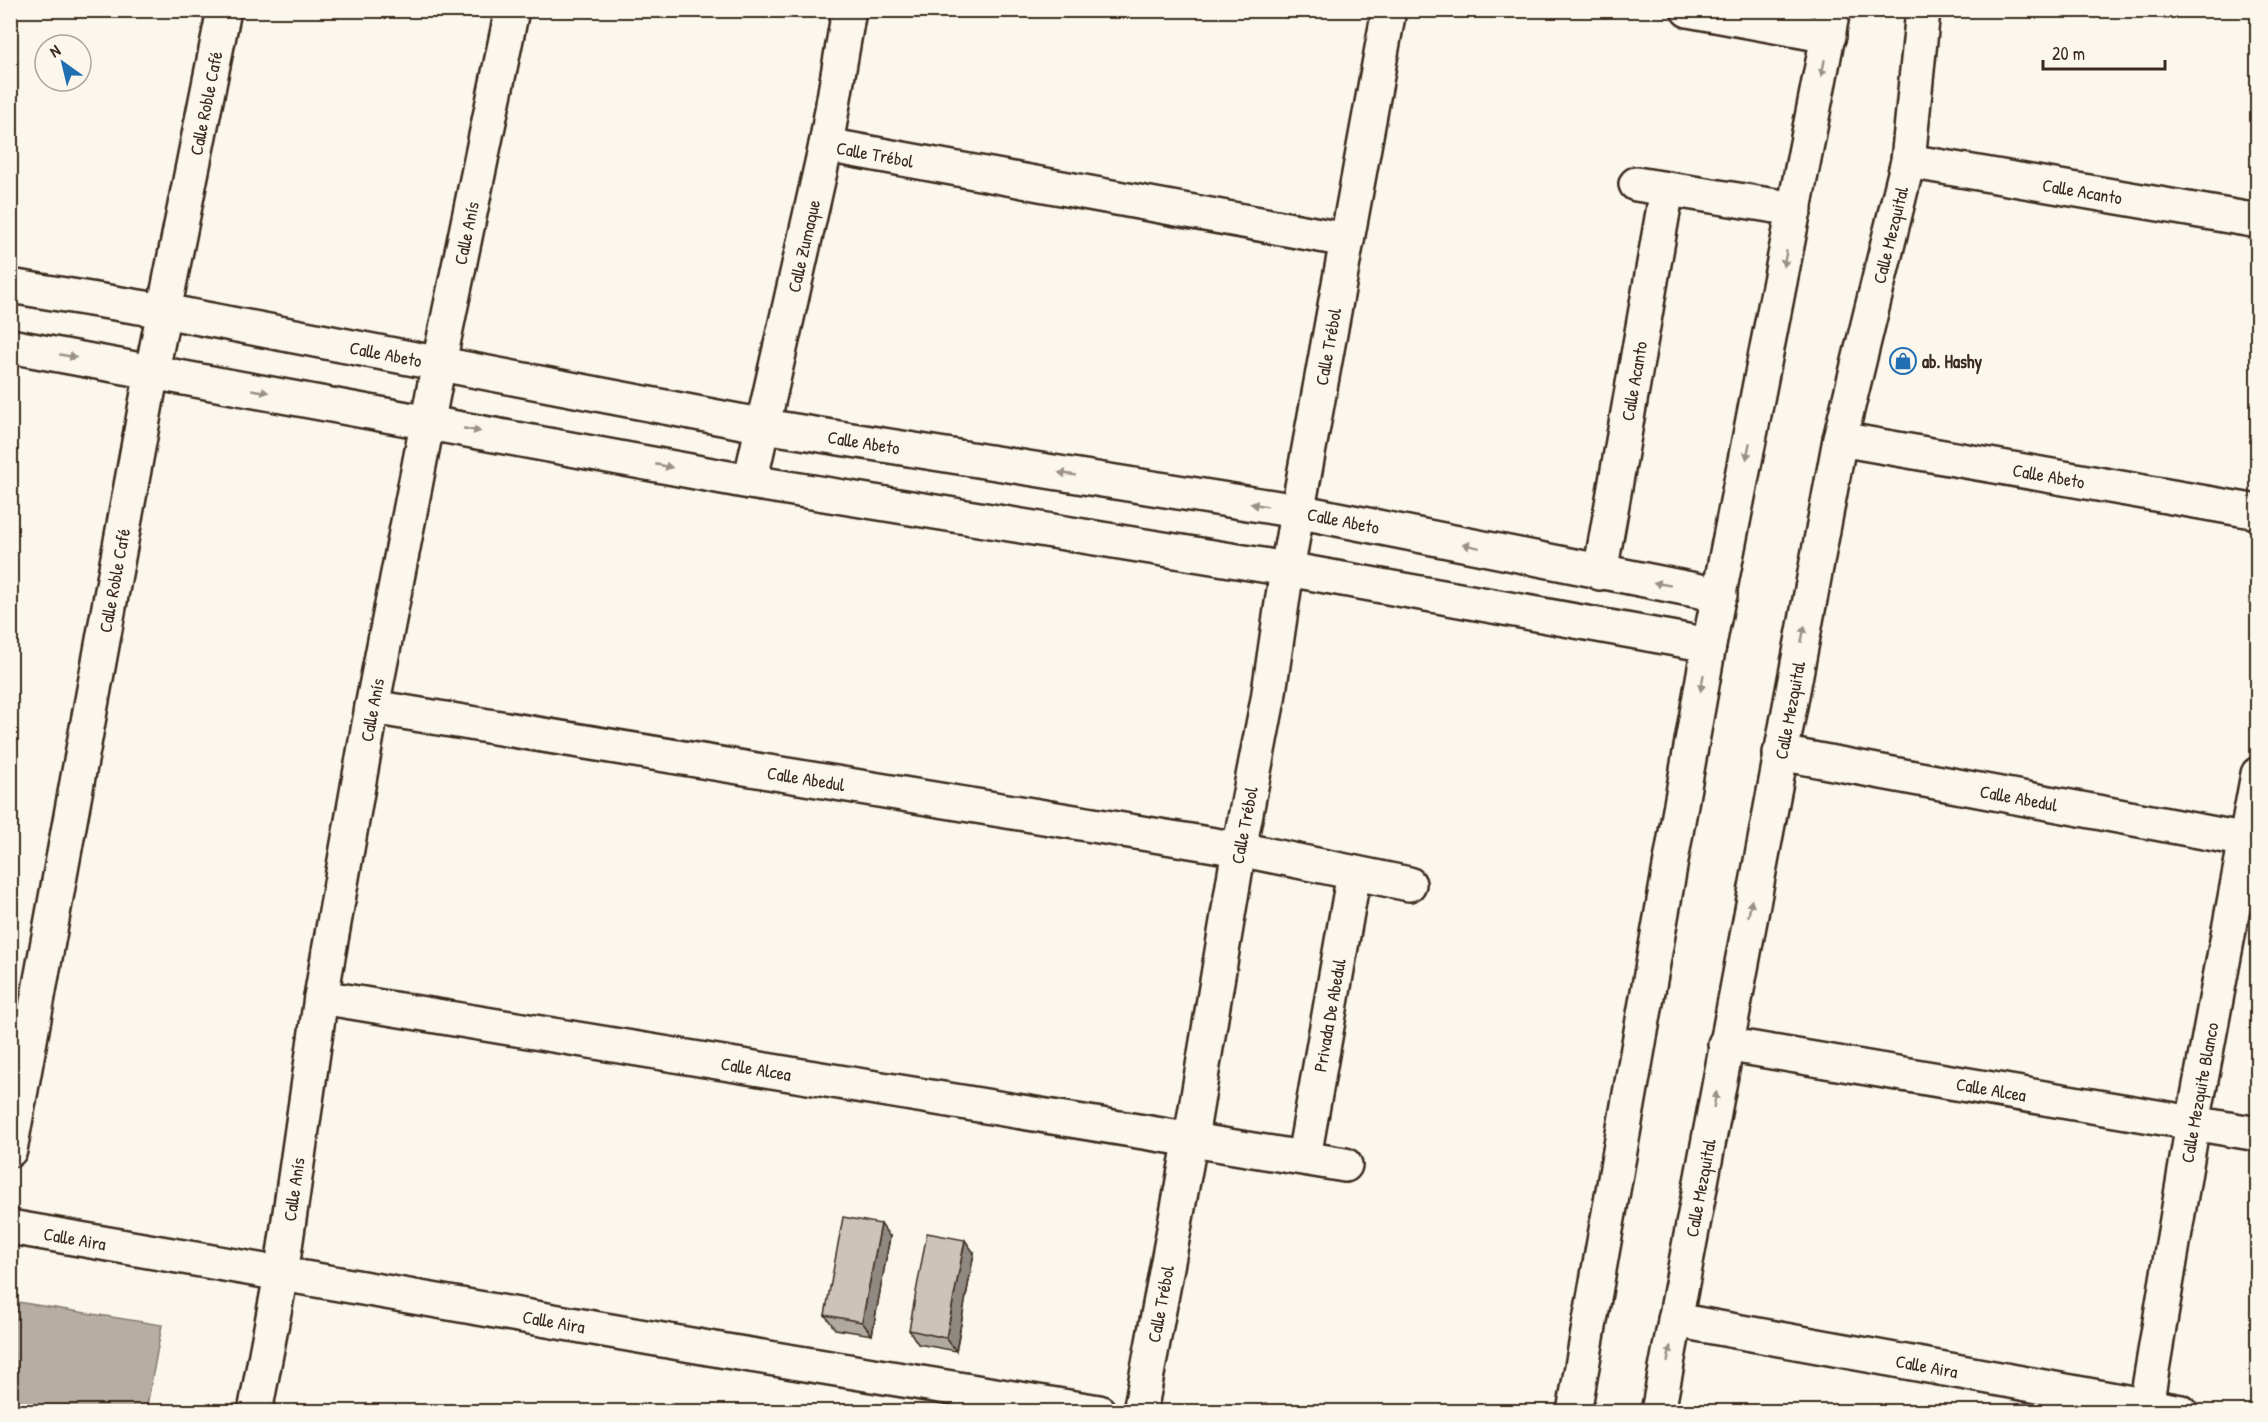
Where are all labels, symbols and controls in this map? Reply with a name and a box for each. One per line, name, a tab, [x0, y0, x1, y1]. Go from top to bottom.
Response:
north arrow	[33, 33, 93, 93]
scale bar	[2043, 33, 2164, 71]
text: N	[45, 39, 65, 62]
text: 20 m	[2052, 41, 2085, 66]
street label: Calle Roble Café	[183, 49, 228, 157]
one-way arrow	[1818, 59, 1827, 78]
street label: Calle Trébol	[835, 135, 916, 173]
street label: Calle Acanto	[2041, 172, 2124, 210]
street label: Calle Mezquital	[1866, 184, 1914, 286]
street label: Calle Zumaque	[781, 197, 826, 295]
street label: Calle Anís	[447, 199, 485, 267]
one-way arrow	[1780, 250, 1789, 269]
street label: Calle Trébol	[1308, 306, 1347, 387]
street label: Calle Abeto	[348, 334, 424, 373]
street label: Calle Acanto	[1614, 339, 1653, 423]
shop icon: ab. Hashy	[1888, 346, 1918, 376]
place label: ab. Hashy	[1922, 349, 1982, 375]
one-way arrow	[59, 352, 78, 361]
one-way arrow	[251, 387, 270, 396]
street label: Calle Abeto	[826, 424, 902, 460]
one-way arrow	[463, 426, 482, 435]
one-way arrow	[1743, 441, 1752, 460]
street label: Calle Abeto	[2011, 457, 2087, 494]
one-way arrow	[655, 462, 674, 471]
one-way arrow	[1057, 469, 1076, 478]
one-way arrow	[1249, 500, 1268, 509]
street label: Calle Abeto	[1305, 501, 1382, 540]
street label: Calle Roble Café	[92, 526, 136, 635]
one-way arrow	[1461, 541, 1480, 550]
one-way arrow	[1653, 579, 1672, 588]
one-way arrow	[1799, 625, 1808, 644]
street label: Calle Mezquital	[1768, 659, 1811, 761]
one-way arrow	[1698, 674, 1707, 693]
street label: Calle Anís	[354, 676, 390, 743]
street label: Calle Abedul	[765, 759, 847, 797]
street label: Calle Abedul	[1978, 778, 2060, 817]
street label: Calle Trébol	[1224, 784, 1263, 866]
one-way arrow	[1746, 899, 1755, 918]
street label: Privada De Abedul	[1307, 956, 1351, 1074]
street label: Calle Mezquite Blanco	[2174, 1020, 2224, 1165]
street label: Calle Alcea	[719, 1050, 793, 1086]
street label: Calle Alcea	[1954, 1071, 2028, 1107]
one-way arrow	[1711, 1090, 1720, 1109]
street label: Calle Mezquital	[1679, 1137, 1721, 1239]
street label: Calle Anís	[276, 1156, 310, 1223]
street label: Calle Aira	[42, 1221, 108, 1256]
street label: Calle Trébol	[1141, 1263, 1180, 1345]
street label: Calle Aira	[521, 1304, 587, 1339]
one-way arrow	[1665, 1344, 1674, 1363]
street label: Calle Aira	[1894, 1348, 1960, 1384]

